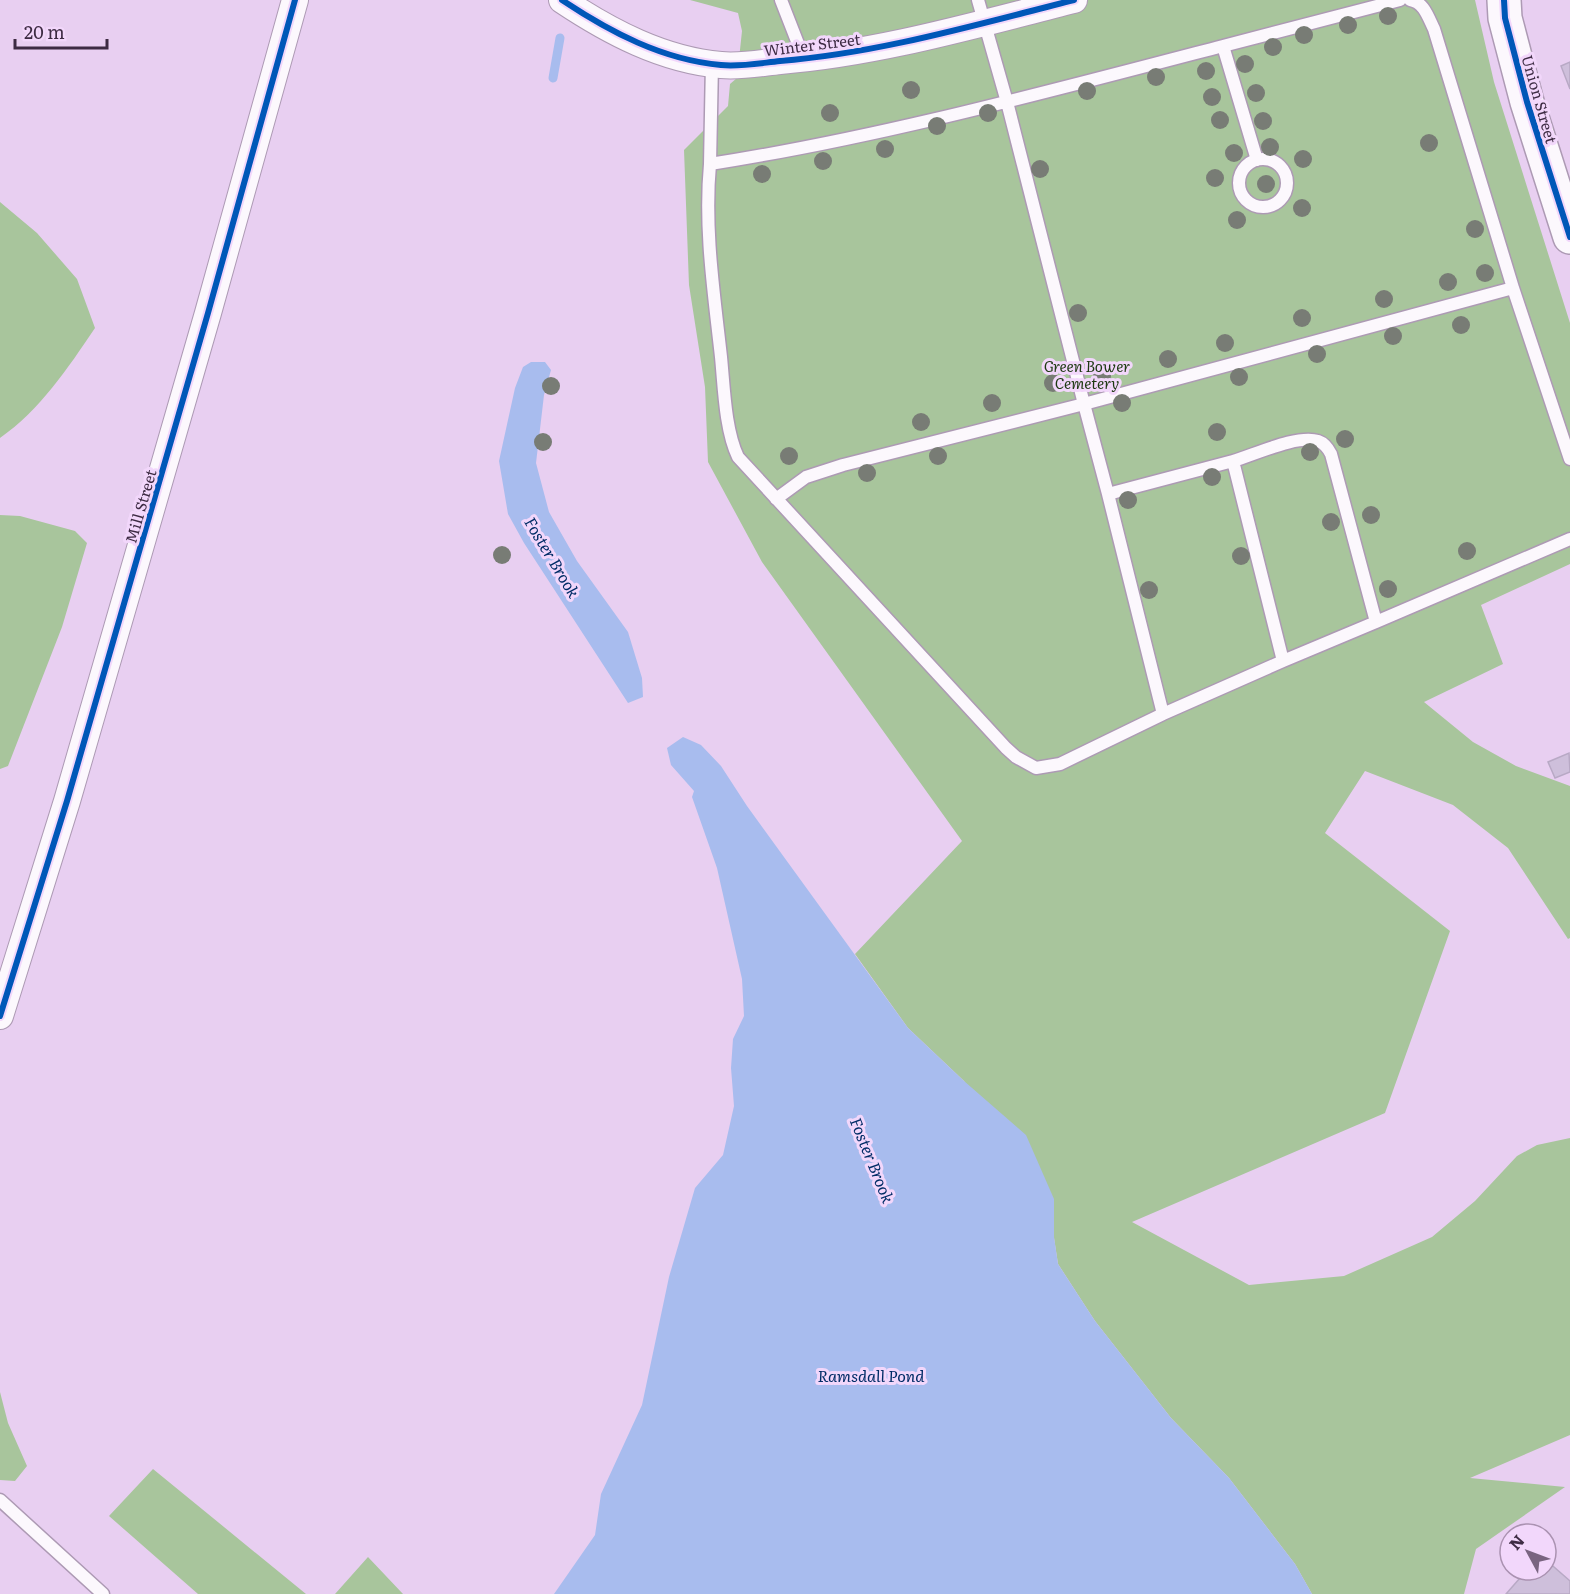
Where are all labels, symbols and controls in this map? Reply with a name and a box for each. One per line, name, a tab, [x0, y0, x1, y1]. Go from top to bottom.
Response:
scale bar	[15, 12, 106, 50]
text: 20 m	[24, 18, 65, 45]
street label: Winter Street	[762, 27, 862, 61]
street label: Union Street	[1516, 52, 1564, 146]
park label: Green Bower Cemetery	[1044, 354, 1130, 394]
street label: Mill Street	[118, 466, 162, 546]
water label: Foster Brook	[519, 512, 587, 602]
water label: Foster Brook	[845, 1114, 901, 1207]
water label: Ramsdall Pond	[817, 1363, 925, 1387]
north arrow	[1498, 1522, 1558, 1582]
text: N	[1502, 1529, 1529, 1554]

